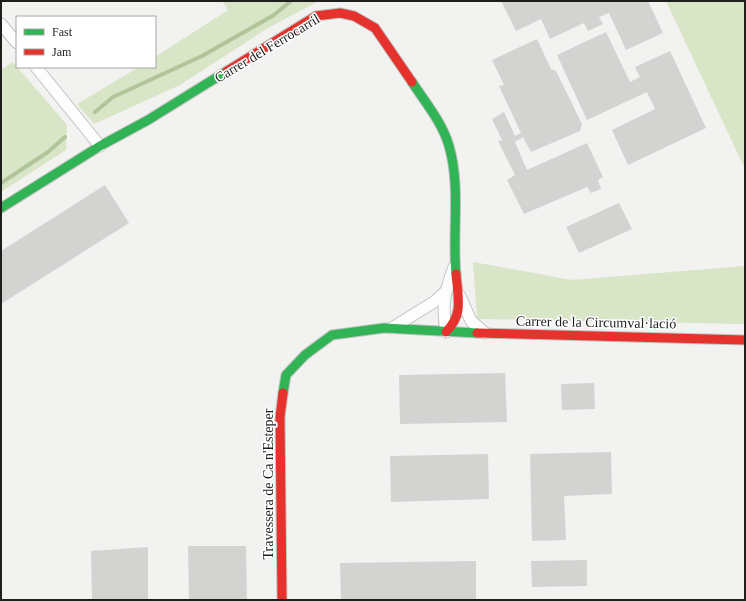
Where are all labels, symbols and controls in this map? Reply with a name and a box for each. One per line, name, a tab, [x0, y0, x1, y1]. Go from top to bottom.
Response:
street label: Carrer del Ferrocarril	[212, 11, 323, 86]
legend	[16, 16, 156, 68]
text: Fast	[52, 25, 73, 39]
text: Jam	[52, 45, 72, 59]
street label: Carrer de la Circumval·lació	[516, 314, 676, 331]
street label: Travessera de Ca n'Esteper	[261, 408, 276, 559]

